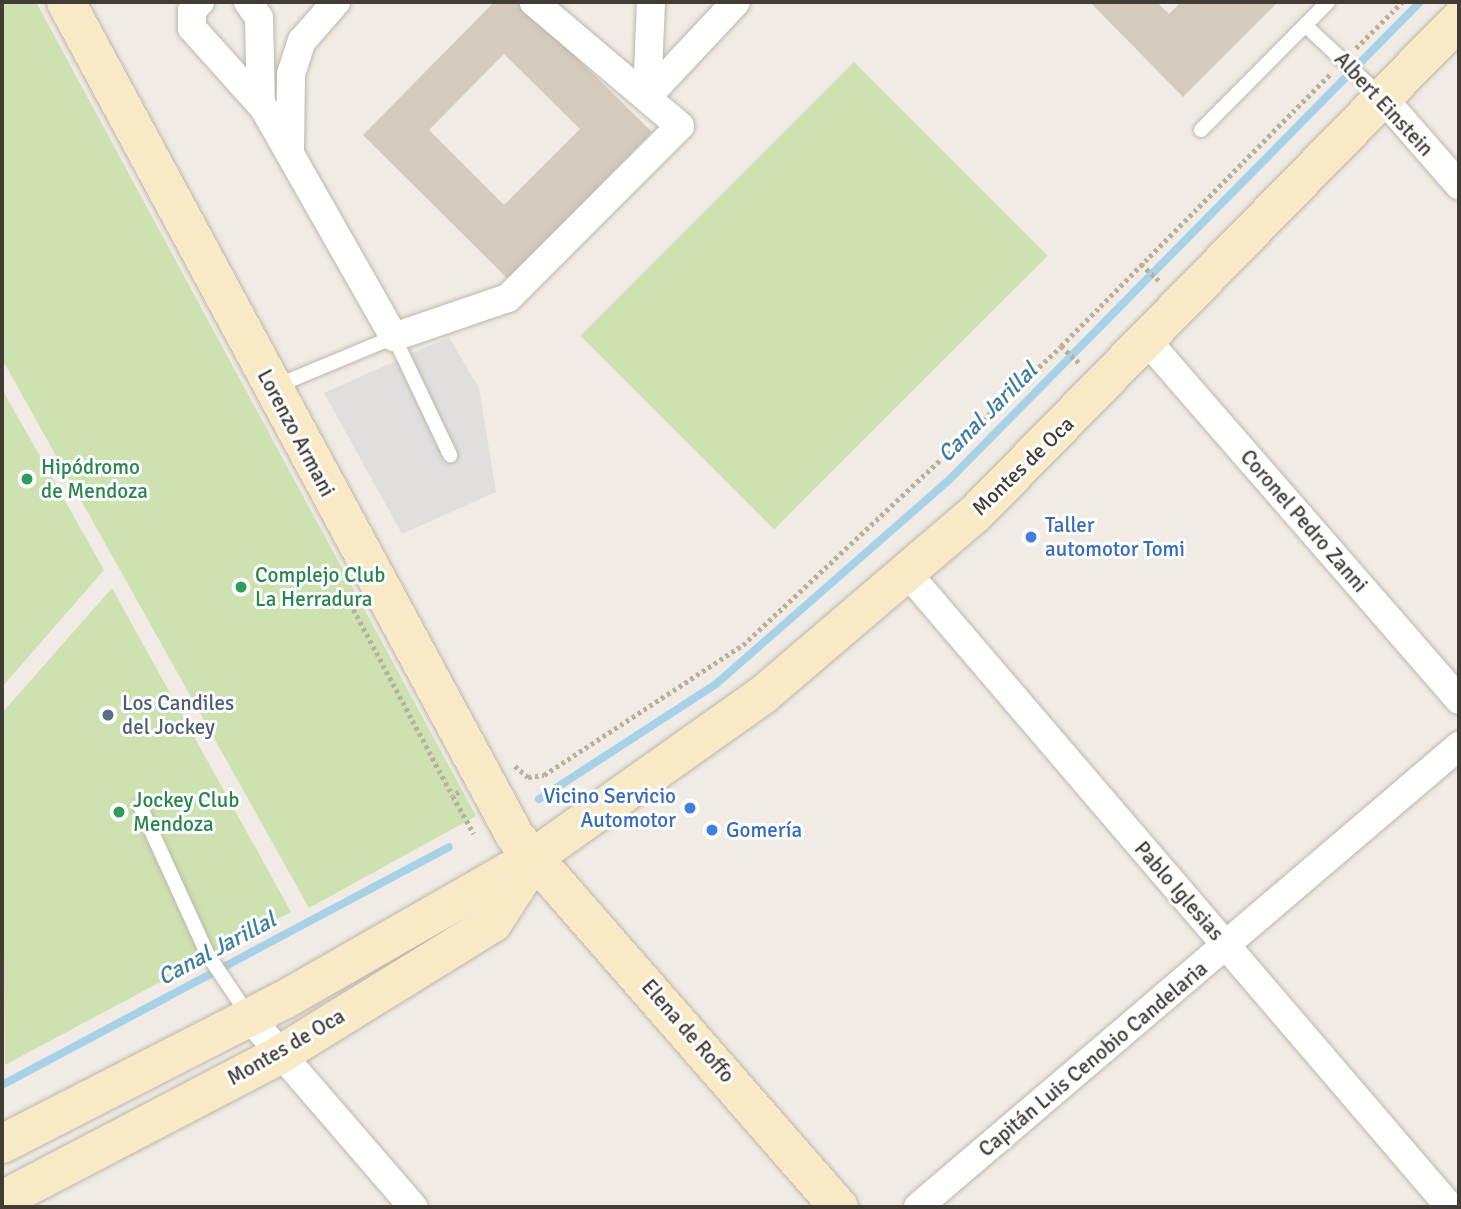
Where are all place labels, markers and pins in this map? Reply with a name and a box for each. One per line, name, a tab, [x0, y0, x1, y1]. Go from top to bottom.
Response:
place label: Hipódromo de Mendoza	[41, 454, 148, 504]
marker: Hipódromo de Mendoza	[19, 471, 35, 487]
place label: Taller automotor Tomi	[1045, 512, 1185, 562]
marker: Taller automotor Tomi	[1023, 529, 1039, 545]
place label: Complejo Club La Herradura	[255, 562, 385, 612]
marker: Complejo Club La Herradura	[233, 579, 249, 595]
place label: Los Candiles del Jockey	[122, 690, 234, 740]
marker: Los Candiles del Jockey	[100, 707, 116, 723]
place label: Vicino Servicio Automotor	[543, 783, 676, 833]
place label: Jockey Club Mendoza	[133, 787, 239, 837]
marker: Vicino Servicio Automotor	[682, 800, 698, 816]
marker: Jockey Club Mendoza	[111, 804, 127, 820]
place label: Gomería	[726, 817, 802, 843]
marker: Gomería	[704, 822, 720, 838]

